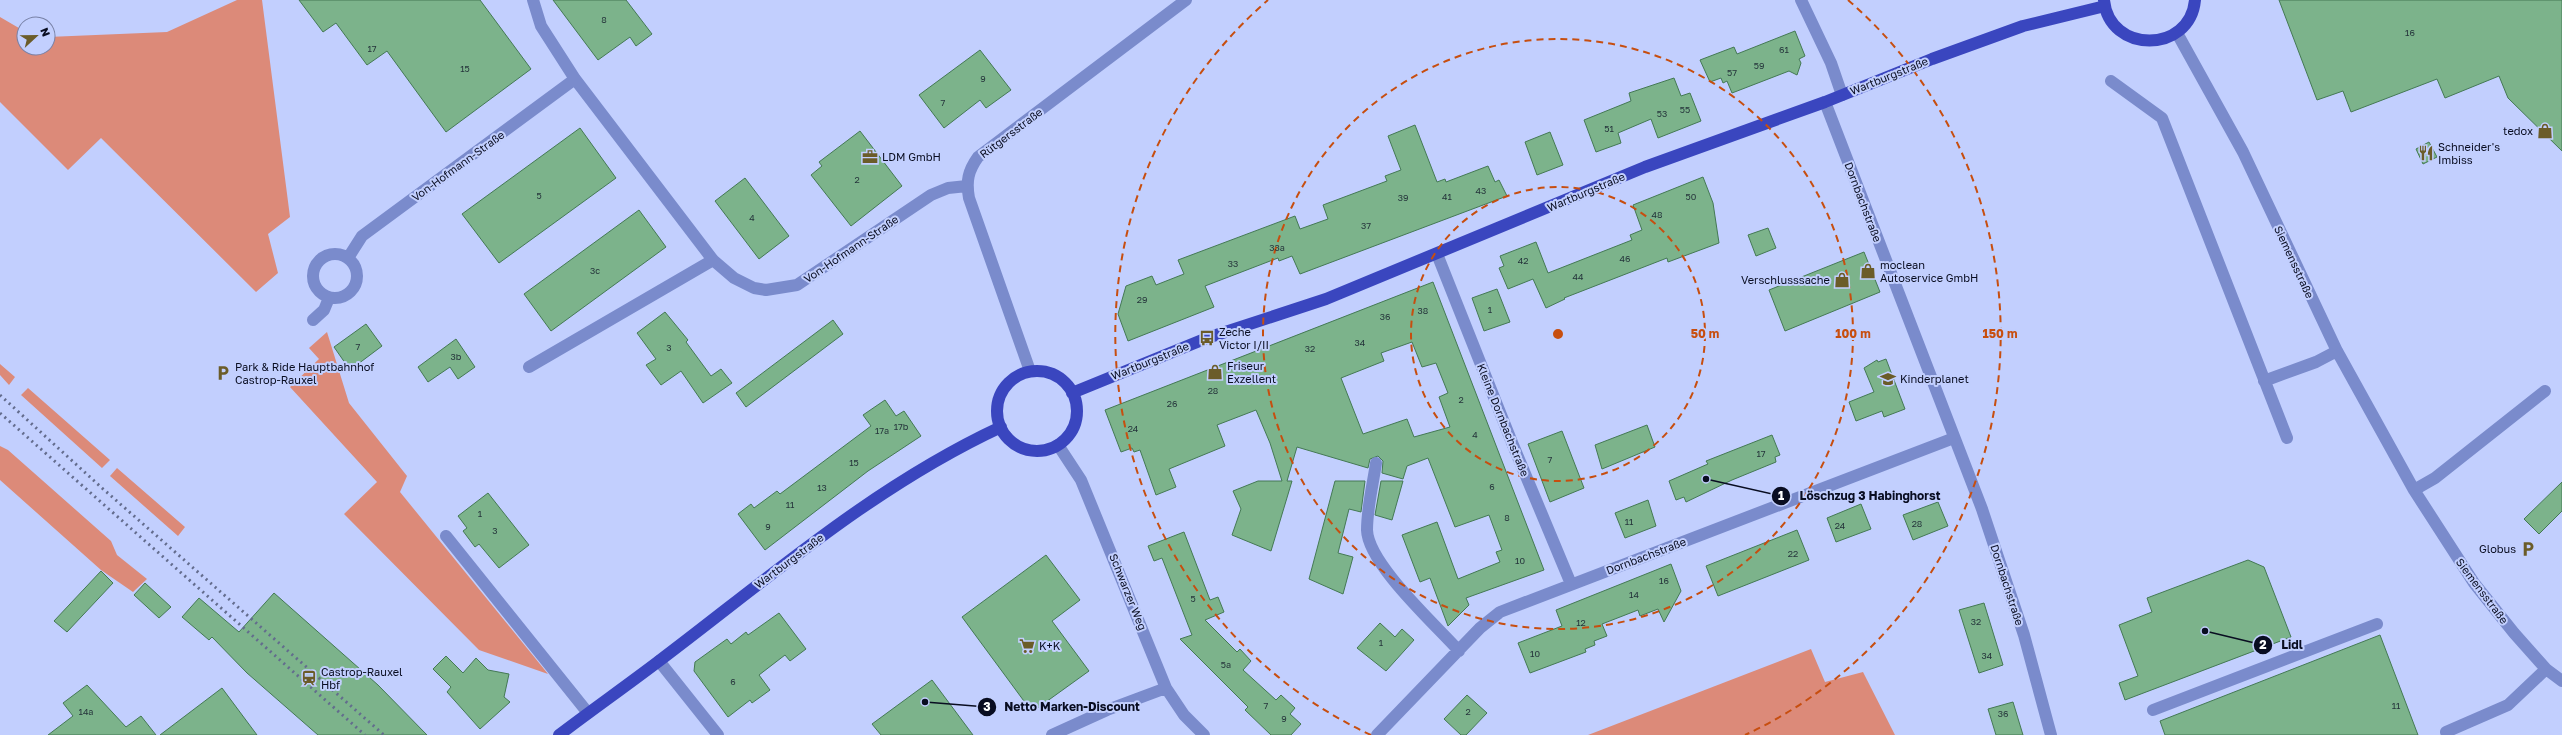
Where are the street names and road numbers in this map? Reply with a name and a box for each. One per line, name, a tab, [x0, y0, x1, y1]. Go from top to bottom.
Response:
street label: Wartburgstraße	[1848, 54, 1930, 97]
street label: Rütgersstraße	[977, 105, 1045, 160]
street label: Von-Hofmann-Straße	[409, 128, 506, 204]
street label: Dornbachstraße	[1842, 160, 1885, 244]
street label: Wartburgstraße	[1545, 169, 1627, 214]
street label: Von-Hofmann-Straße	[801, 212, 900, 285]
street label: Siemensstraße	[2272, 223, 2317, 300]
street label: Wartburgstraße	[1109, 339, 1191, 382]
street label: Kleine Dornbachstraße	[1475, 361, 1532, 478]
street label: Wartburgstraße	[752, 530, 826, 591]
street label: Dornbachstraße	[1604, 534, 1688, 577]
street label: Dornbachstraße	[1988, 543, 2027, 627]
street label: Schwarzer Weg	[1107, 552, 1150, 632]
street label: Siemensstraße	[2454, 555, 2511, 626]

